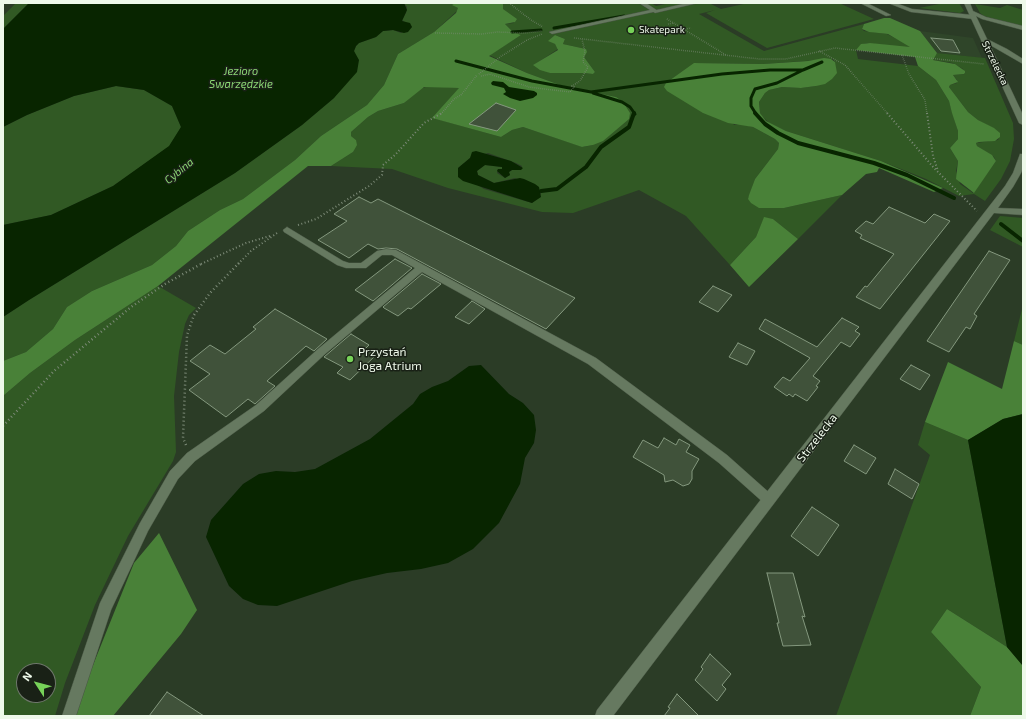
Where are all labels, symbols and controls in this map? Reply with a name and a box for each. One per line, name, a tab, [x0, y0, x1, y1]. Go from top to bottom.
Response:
place label: Skatepark	[639, 24, 685, 36]
marker: Skatepark	[626, 25, 636, 35]
street label: Strzelecka	[979, 39, 1011, 87]
water label: Jezioro Swarzędzkie	[209, 64, 273, 90]
water label: Cybina	[162, 155, 196, 187]
place label: Przystań Joga Atrium	[358, 345, 422, 373]
marker: Przystań Joga Atrium	[345, 354, 355, 364]
street label: Strzelecka	[794, 411, 840, 465]
north arrow	[16, 663, 56, 703]
text: N	[19, 669, 34, 683]

